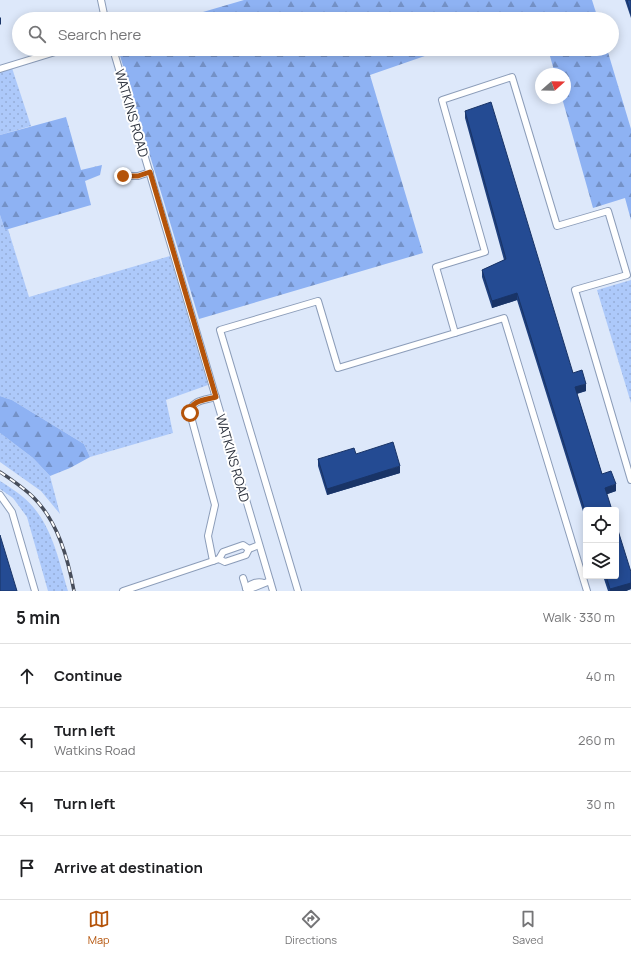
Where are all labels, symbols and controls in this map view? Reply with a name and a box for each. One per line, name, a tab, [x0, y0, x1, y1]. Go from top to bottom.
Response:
search box	[12, 12, 619, 56]
icon: search	[26, 23, 48, 45]
text: Search here	[58, 24, 141, 45]
street label: WATKINS ROAD	[111, 67, 153, 159]
north arrow	[535, 68, 571, 104]
route end	[114, 167, 132, 185]
route start	[181, 404, 199, 422]
street label: WATKINS ROAD	[212, 412, 254, 504]
map controls	[583, 507, 619, 579]
button: locate	[583, 507, 619, 543]
button: layers	[583, 543, 619, 579]
text: 5 min	[16, 606, 60, 629]
text: Walk · 330 m	[543, 608, 615, 626]
icon: ahead	[16, 665, 38, 687]
text: Continue	[54, 665, 122, 686]
text: 40 m	[586, 667, 615, 685]
text: Turn left	[54, 720, 116, 741]
icon: left	[16, 729, 38, 751]
text: 260 m	[578, 731, 615, 749]
text: Watkins Road	[54, 741, 135, 759]
icon: left	[16, 793, 38, 815]
text: Turn left	[54, 793, 116, 814]
text: 30 m	[586, 795, 615, 813]
icon: arrive	[16, 857, 38, 879]
text: Arrive at destination	[54, 857, 203, 878]
tab: Map	[88, 908, 110, 947]
tab: Directions	[285, 908, 337, 947]
tab: Saved	[512, 908, 543, 947]

